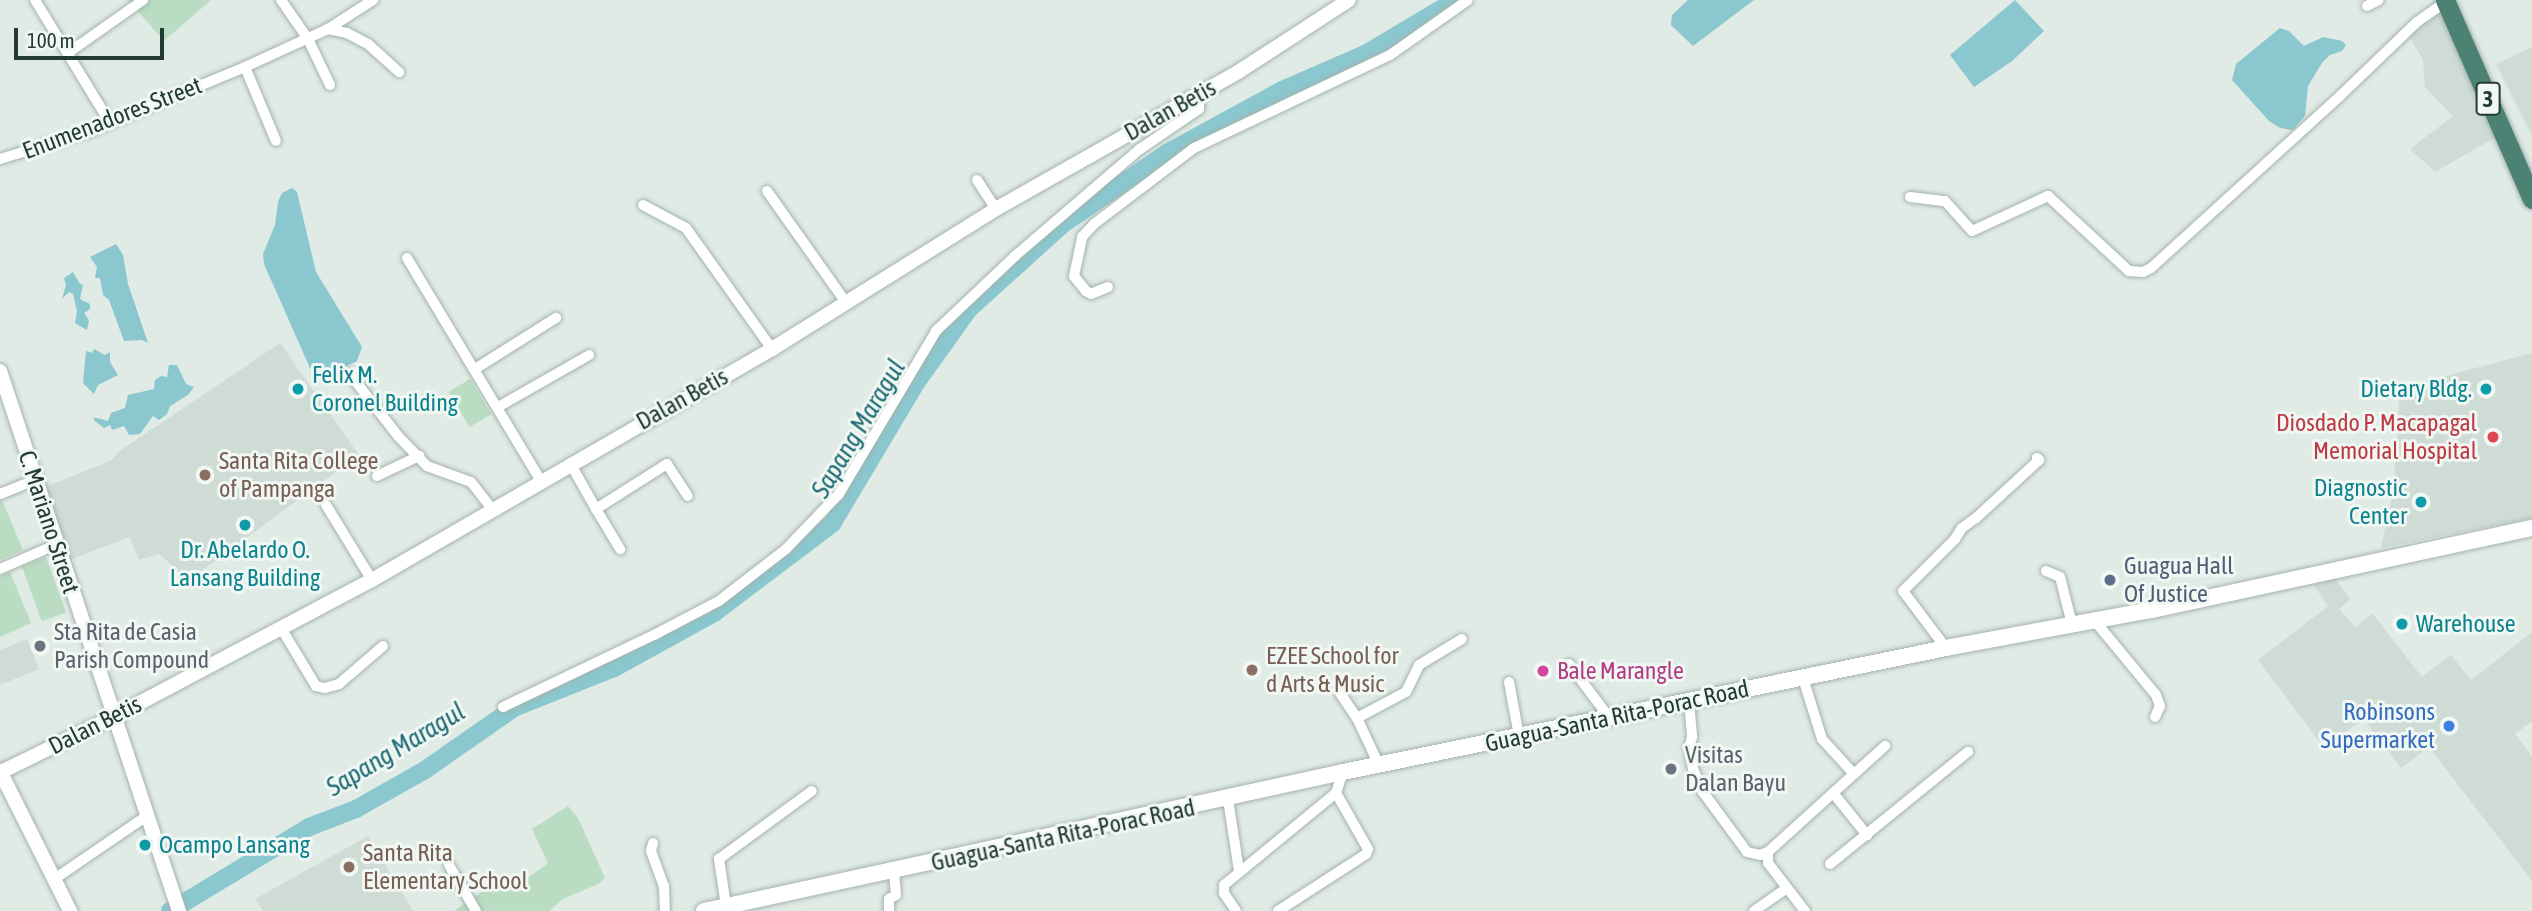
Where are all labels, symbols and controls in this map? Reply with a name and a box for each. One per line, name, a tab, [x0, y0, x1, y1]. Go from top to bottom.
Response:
scale bar	[18, 14, 168, 58]
text: 100 m	[27, 28, 75, 52]
street label: Enumenadores Street	[18, 71, 206, 165]
street label: Dalan Betis	[1119, 73, 1221, 147]
road number: 3	[2474, 80, 2502, 118]
water label: Sapang Maragul	[805, 354, 913, 504]
place label: Felix M. Coronel Building	[312, 361, 458, 417]
street label: Dalan Betis	[631, 362, 733, 436]
place label: Dietary Bldg.	[2360, 375, 2472, 403]
marker: Felix M. Coronel Building	[290, 381, 306, 397]
marker: Dietary Bldg.	[2478, 381, 2494, 397]
place label: Diosdado P. Macapagal Memorial Hospital	[2276, 409, 2477, 465]
marker: Diosdado P. Macapagal Memorial Hospital	[2483, 427, 2503, 447]
street label: C. Mariano Street	[12, 447, 86, 597]
place label: Santa Rita College of Pampanga	[219, 447, 378, 503]
marker: Santa Rita College of Pampanga	[197, 467, 213, 483]
place label: Diagnostic Center	[2314, 474, 2407, 530]
marker: Diagnostic Center	[2413, 494, 2429, 510]
marker: Dr. Abelardo O. Lansang Building	[237, 517, 253, 533]
place label: Dr. Abelardo O. Lansang Building	[170, 536, 320, 592]
place label: Guagua Hall Of Justice	[2124, 552, 2234, 608]
marker: Guagua Hall Of Justice	[2102, 572, 2118, 588]
place label: Warehouse	[2416, 610, 2516, 638]
marker: Warehouse	[2394, 616, 2410, 632]
place label: Sta Rita de Casia Parish Compound	[54, 618, 209, 674]
marker: Sta Rita de Casia Parish Compound	[32, 638, 48, 654]
place label: EZEE School for d Arts & Music	[1266, 642, 1399, 698]
place label: Bale Marangle	[1557, 657, 1684, 685]
marker: EZEE School for d Arts & Music	[1244, 662, 1260, 678]
marker: Bale Marangle	[1535, 663, 1551, 679]
street label: Guagua-Santa Rita-Porac Road	[1482, 674, 1752, 758]
street label: Dalan Betis	[44, 689, 146, 761]
water label: Sapang Maragul	[321, 696, 471, 804]
place label: Robinsons Supermarket	[2321, 698, 2435, 754]
marker: Robinsons Supermarket	[2441, 718, 2457, 734]
place label: Visitas Dalan Bayu	[1685, 741, 1786, 797]
marker: Visitas Dalan Bayu	[1663, 761, 1679, 777]
street label: Guagua-Santa Rita-Porac Road	[928, 793, 1198, 877]
place label: Ocampo Lansang	[159, 831, 310, 859]
marker: Ocampo Lansang	[137, 837, 153, 853]
place label: Santa Rita Elementary School	[363, 839, 528, 895]
marker: Santa Rita Elementary School	[341, 859, 357, 875]

